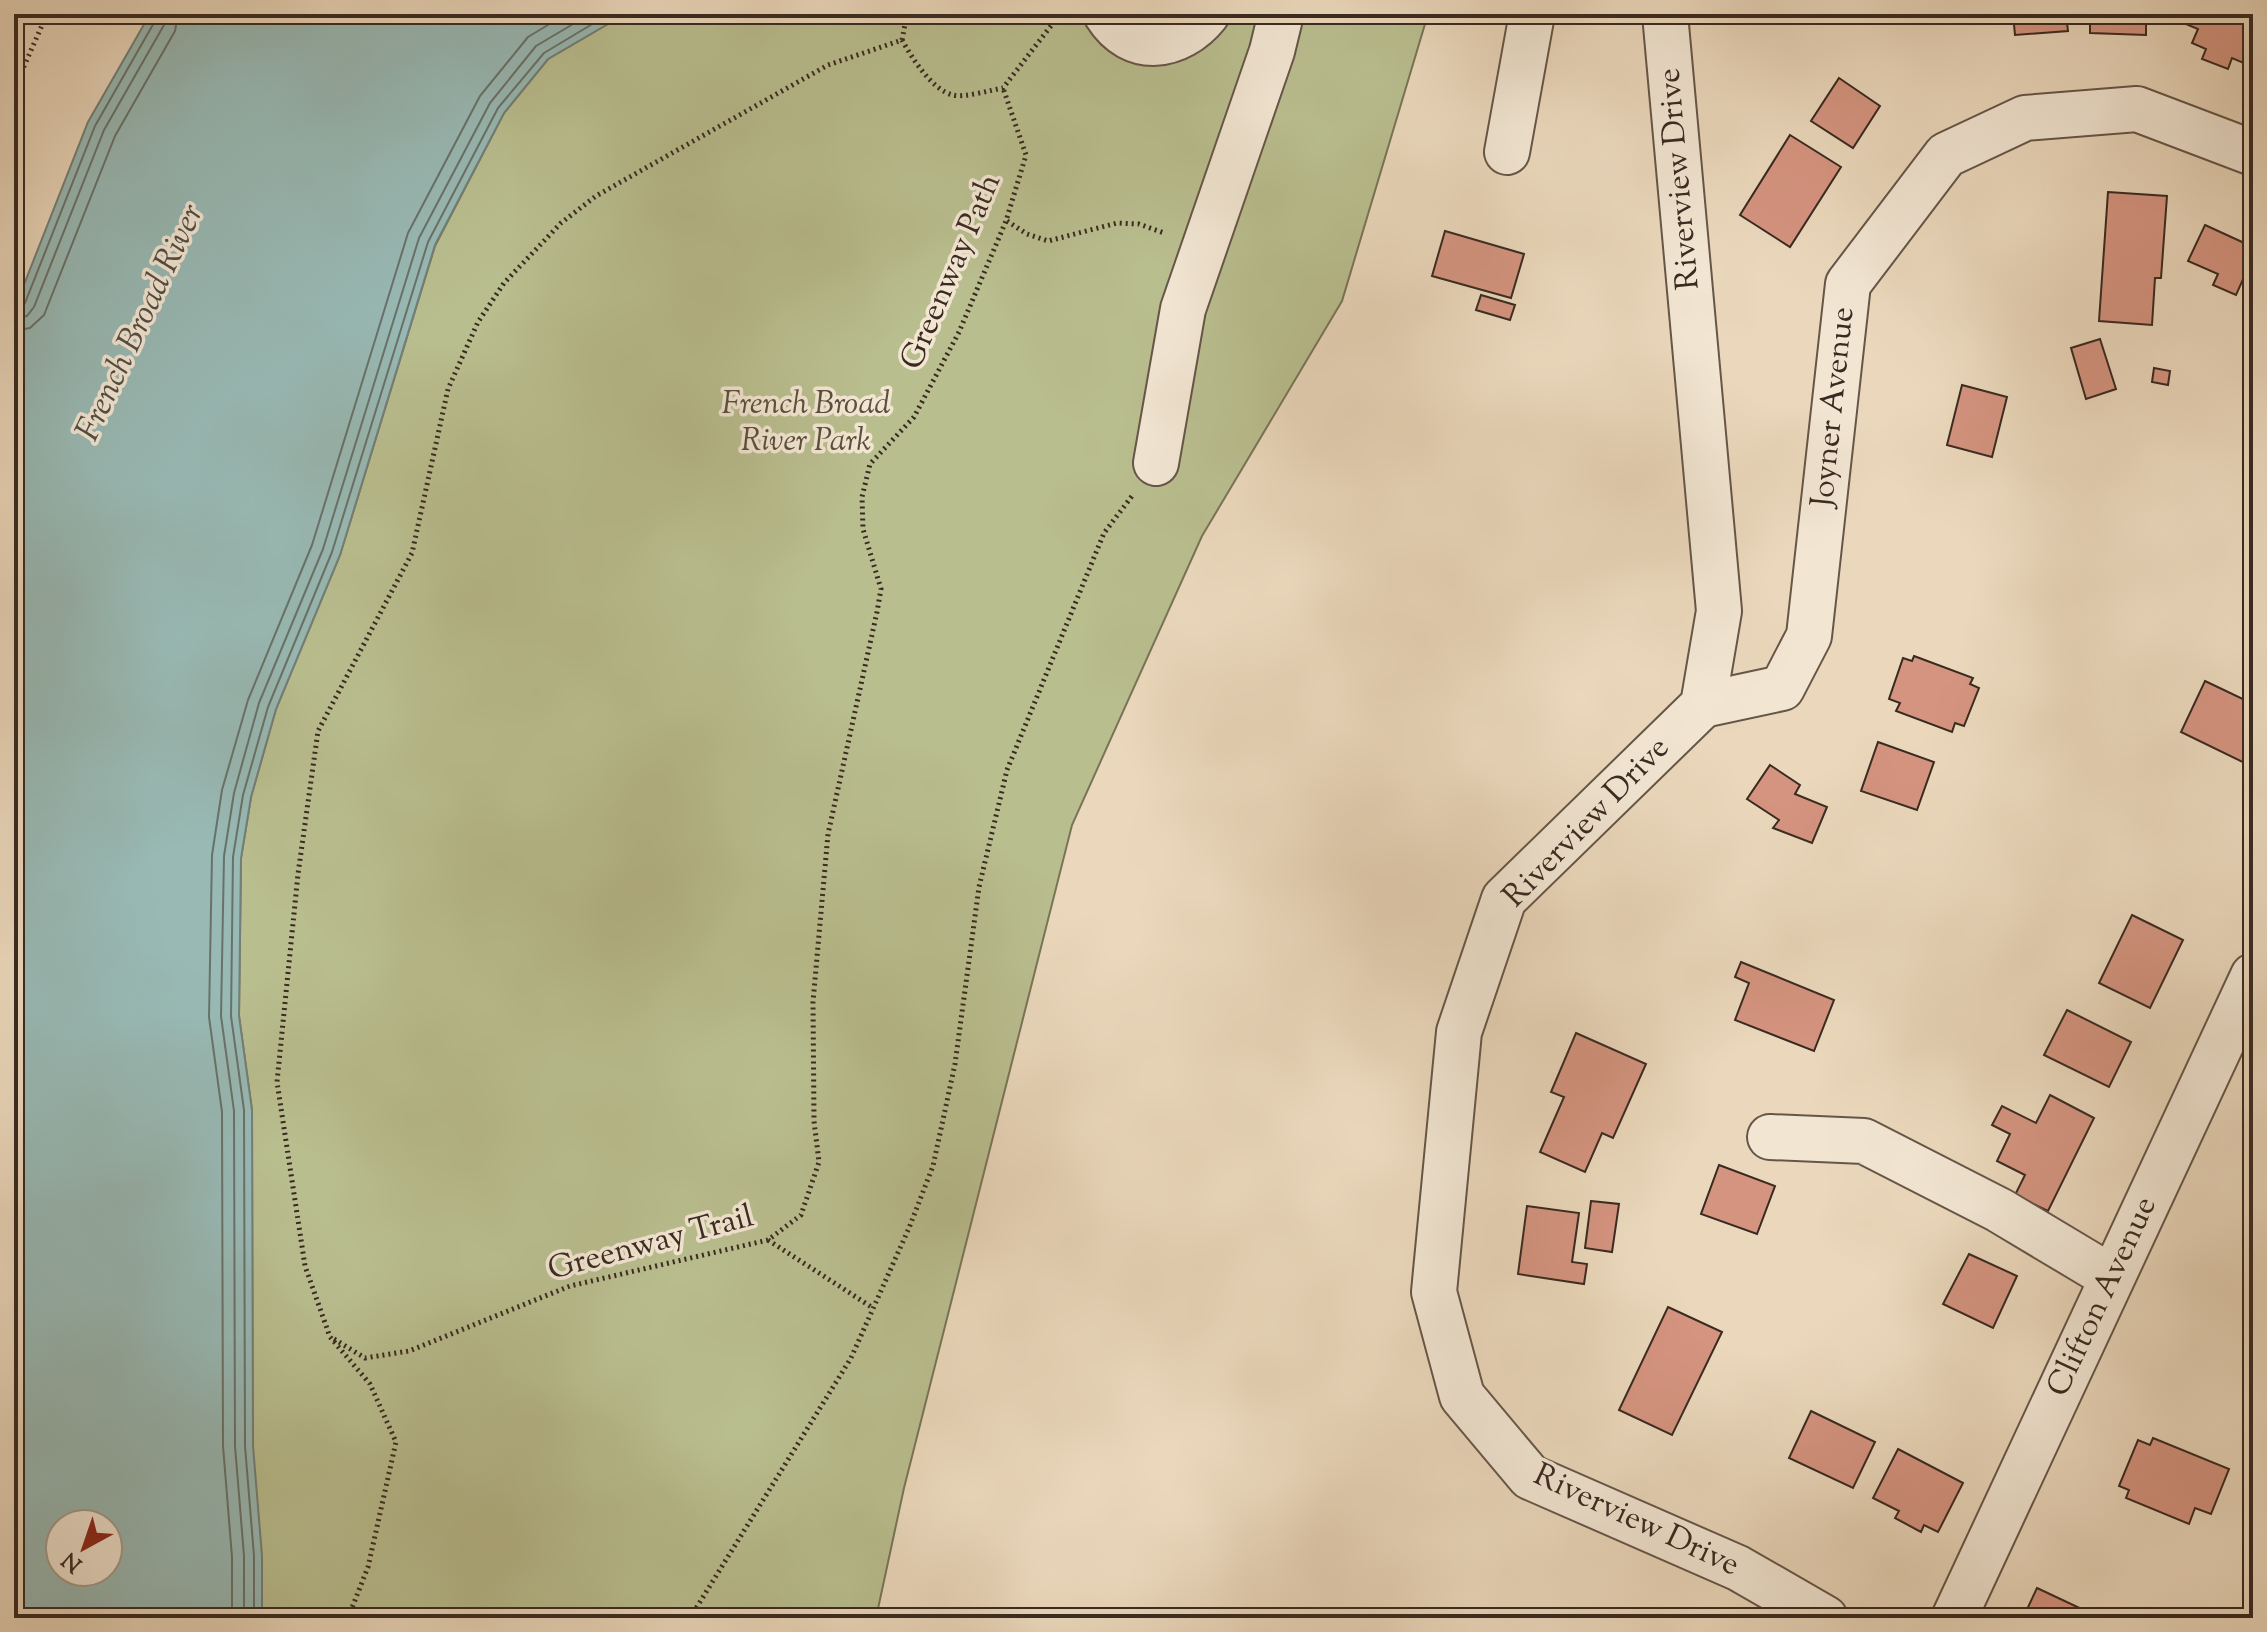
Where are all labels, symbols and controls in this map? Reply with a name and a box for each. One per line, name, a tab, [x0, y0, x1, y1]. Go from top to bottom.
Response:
street label: Riverview Drive	[1647, 66, 1713, 292]
street label: Greenway Path	[890, 167, 1014, 377]
water label: French Broad River	[65, 196, 218, 450]
street label: Joyner Avenue	[1800, 305, 1867, 511]
park label: French Broad River Park	[722, 382, 891, 465]
street label: Riverview Drive	[1493, 727, 1681, 919]
street label: Clifton Avenue	[2037, 1189, 2169, 1405]
street label: Greenway Trail	[543, 1194, 759, 1294]
street label: Riverview Drive	[1525, 1453, 1747, 1589]
north arrow	[44, 1508, 124, 1588]
text: N	[56, 1543, 90, 1579]

